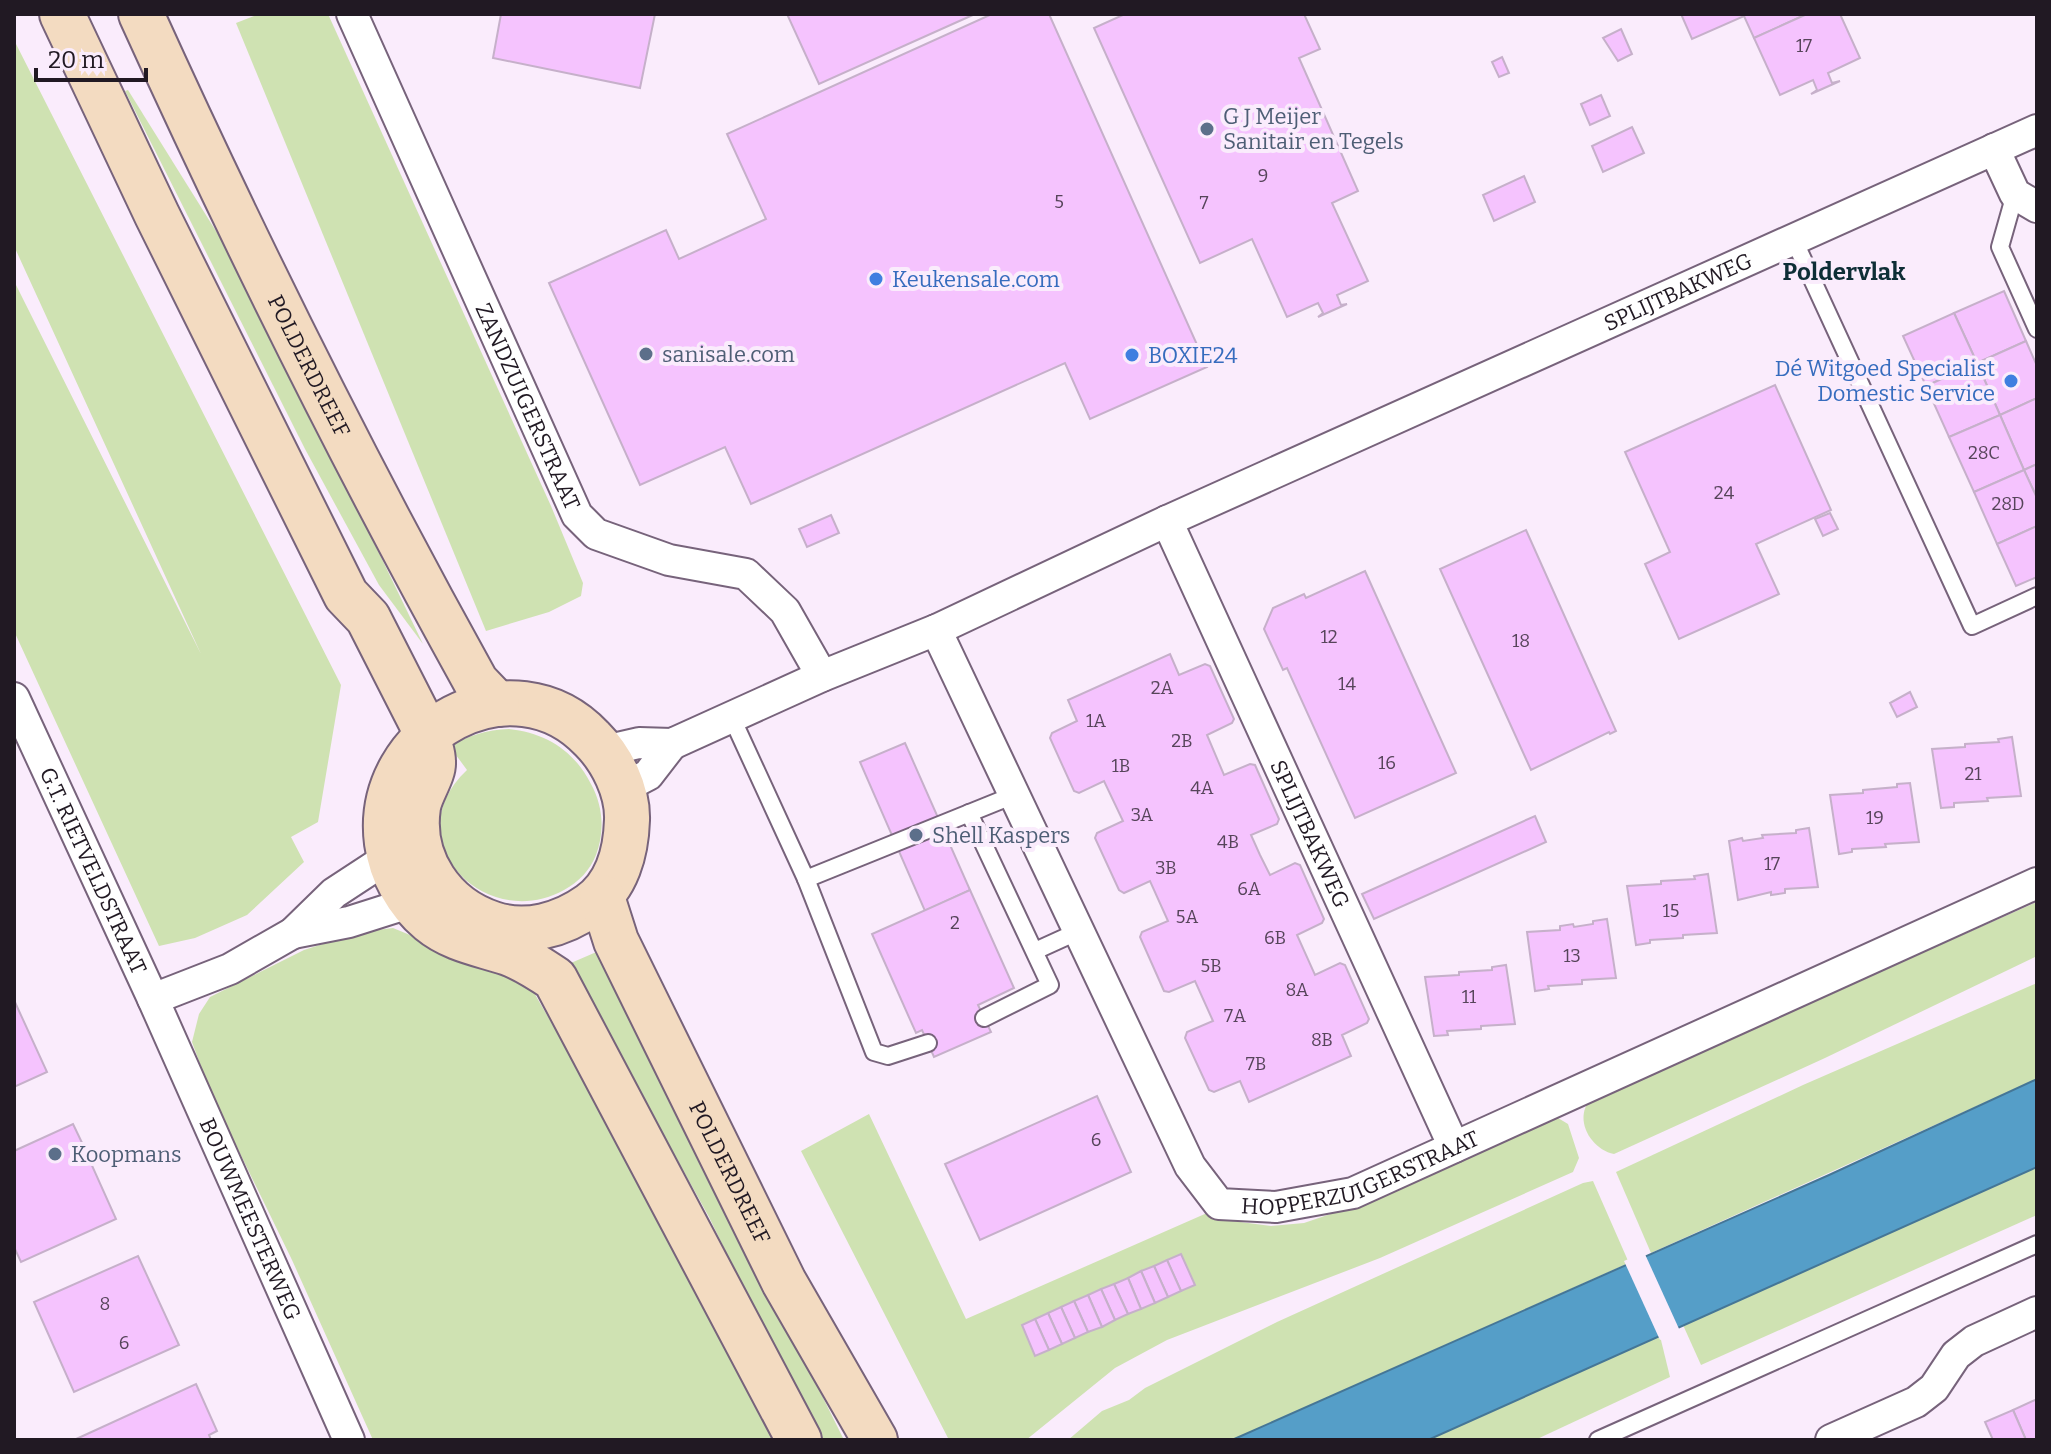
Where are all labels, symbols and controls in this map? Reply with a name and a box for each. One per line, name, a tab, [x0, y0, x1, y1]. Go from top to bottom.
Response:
scale bar	[36, 32, 146, 82]
house number: 17	[1796, 35, 1812, 57]
text: 20 m	[48, 46, 104, 74]
place label: G J Meijer Sanitair en Tegels	[1223, 103, 1404, 155]
marker: G J Meijer Sanitair en Tegels	[1198, 120, 1216, 138]
house number: 9	[1258, 165, 1268, 187]
house number: 5	[1054, 191, 1064, 213]
house number: 7	[1199, 192, 1209, 214]
street label: SPLIJTBAKWEG	[1600, 247, 1756, 337]
district label: Poldervlak	[1782, 258, 1906, 286]
place label: Keukensale.com	[892, 266, 1060, 293]
marker: Keukensale.com	[867, 270, 885, 288]
street label: POLDERDREEF	[262, 291, 356, 442]
street label: ZANDZUIGERSTRAAT	[470, 299, 586, 514]
place label: sanisale.com	[662, 341, 795, 368]
place label: BOXIE24	[1148, 342, 1238, 369]
marker: sanisale.com	[637, 345, 655, 363]
marker: BOXIE24	[1123, 346, 1141, 364]
place label: Dé Witgoed Specialist Domestic Service	[1775, 355, 1995, 407]
marker: Dé Witgoed Specialist Domestic Service	[2002, 372, 2020, 390]
house number: 28C	[1968, 442, 2000, 464]
house number: 24	[1714, 482, 1735, 504]
house number: 28D	[1991, 493, 2025, 515]
house number: 12	[1320, 626, 1338, 648]
house number: 18	[1512, 630, 1530, 652]
house number: 14	[1338, 673, 1356, 695]
house number: 2A	[1151, 677, 1174, 699]
house number: 1A	[1086, 710, 1106, 732]
house number: 2B	[1171, 730, 1193, 752]
house number: 16	[1378, 752, 1396, 774]
house number: 1B	[1112, 755, 1130, 777]
street label: SPLIJTBAKWEG	[1264, 756, 1355, 912]
street label: G.T. RIETVELDSTRAAT	[34, 763, 153, 978]
house number: 21	[1964, 763, 1982, 785]
house number: 4A	[1190, 777, 1214, 799]
house number: 3A	[1131, 804, 1153, 826]
house number: 19	[1866, 807, 1884, 829]
place label: Shell Kaspers	[932, 822, 1070, 849]
marker: Shell Kaspers	[907, 826, 925, 844]
house number: 4B	[1217, 831, 1239, 853]
house number: 17	[1764, 853, 1780, 875]
house number: 3B	[1155, 857, 1177, 879]
house number: 6A	[1237, 878, 1261, 900]
house number: 15	[1663, 900, 1679, 922]
house number: 5A	[1176, 906, 1198, 928]
house number: 2	[950, 912, 960, 934]
house number: 6B	[1264, 927, 1286, 949]
house number: 13	[1563, 945, 1581, 967]
house number: 5B	[1200, 955, 1222, 977]
house number: 8A	[1286, 979, 1309, 1001]
house number: 11	[1462, 986, 1477, 1008]
house number: 7A	[1224, 1005, 1246, 1027]
house number: 8B	[1311, 1029, 1333, 1051]
house number: 7B	[1246, 1053, 1266, 1075]
street label: POLDERDREEF	[683, 1097, 776, 1248]
street label: BOUWMEESTERWEG	[193, 1114, 307, 1324]
street label: HOPPERZUIGERSTRAAT	[1240, 1125, 1483, 1221]
house number: 6	[1091, 1129, 1101, 1151]
place label: Koopmans	[71, 1141, 182, 1168]
marker: Koopmans	[46, 1145, 64, 1163]
house number: 8	[100, 1293, 110, 1315]
house number: 6	[119, 1332, 129, 1354]

